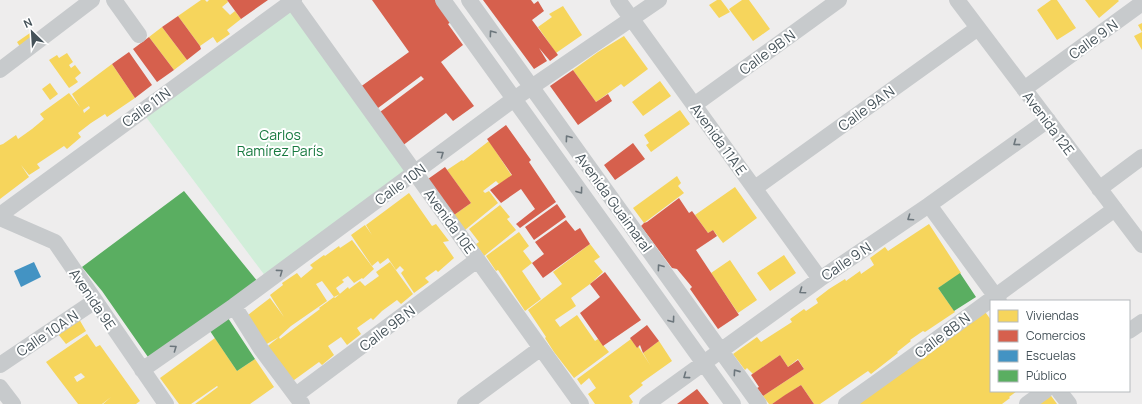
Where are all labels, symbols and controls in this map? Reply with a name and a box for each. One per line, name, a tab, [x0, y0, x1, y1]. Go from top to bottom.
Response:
north arrow	[12, 12, 52, 52]
text: N	[21, 14, 34, 31]
street label: Calle 9 N	[1065, 15, 1121, 63]
street label: Calle 9B N	[735, 25, 799, 79]
one-way arrow	[490, 30, 497, 37]
street label: Calle 9A N	[834, 81, 898, 135]
street label: Calle 11N	[118, 83, 174, 131]
street label: Avenida 12E	[1019, 87, 1079, 159]
street label: Avenida 11A E	[687, 99, 751, 179]
park label: Carlos Ramírez París	[237, 125, 323, 160]
one-way arrow	[566, 136, 573, 143]
one-way arrow	[1013, 138, 1020, 146]
street label: Avenida Guaimaral	[572, 149, 656, 255]
one-way arrow	[437, 152, 444, 159]
street label: Calle 10N	[371, 159, 429, 209]
street label: Avenida 10E	[420, 185, 480, 257]
one-way arrow	[575, 187, 583, 194]
one-way arrow	[907, 213, 914, 221]
street label: Calle 9 N	[817, 237, 875, 285]
one-way arrow	[658, 264, 665, 271]
street label: Avenida 9E	[65, 265, 121, 333]
one-way arrow	[276, 269, 283, 277]
one-way arrow	[800, 287, 807, 294]
legend	[990, 300, 1130, 392]
street label: Calle 9B N	[355, 301, 419, 355]
street label: Calle 10A N	[12, 305, 82, 361]
text: Viviendas	[1026, 307, 1079, 324]
street label: Calle 8B N	[911, 308, 973, 362]
one-way arrow	[667, 315, 674, 322]
text: Comercios	[1026, 327, 1086, 344]
one-way arrow	[170, 346, 177, 353]
text: Escuelas	[1026, 347, 1076, 364]
text: Público	[1026, 367, 1067, 384]
one-way arrow	[734, 370, 741, 377]
one-way arrow	[683, 371, 690, 378]

